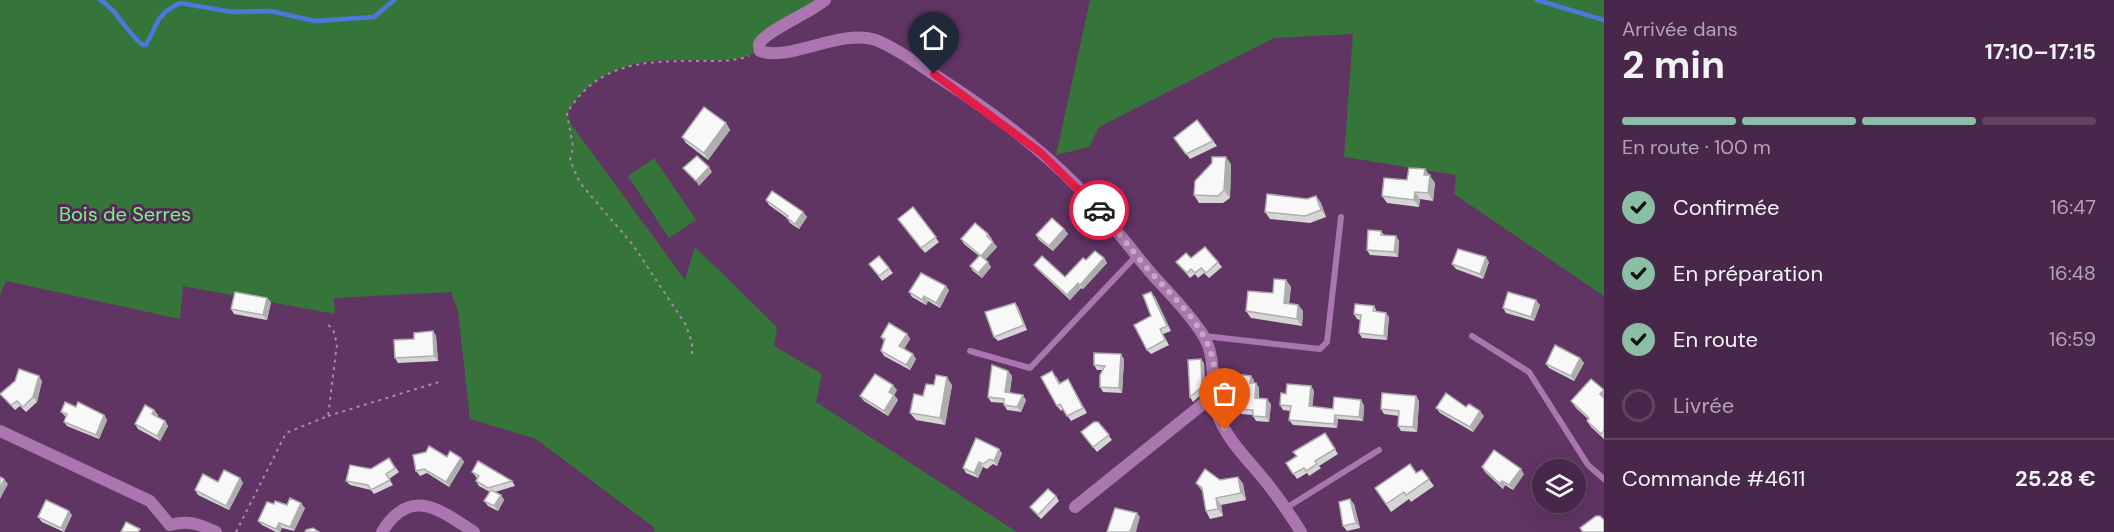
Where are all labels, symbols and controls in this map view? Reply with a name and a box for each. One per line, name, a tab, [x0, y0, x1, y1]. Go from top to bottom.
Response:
pin	[908, 12, 959, 74]
text: Arrivée dans	[1622, 16, 1738, 42]
icon: home	[917, 21, 950, 54]
text: 17:10–17:15	[1985, 37, 2096, 66]
text: 2 min	[1622, 39, 1725, 90]
text: En route · 100 m	[1622, 134, 1771, 160]
courier	[1069, 180, 1129, 240]
icon: check	[1622, 191, 1655, 224]
text: Confirmée	[1673, 193, 1780, 222]
icon: car	[1083, 194, 1116, 227]
text: 16:47	[2050, 194, 2096, 220]
park label: Bois de Serres	[59, 201, 191, 227]
icon: check	[1622, 257, 1655, 290]
text: En préparation	[1673, 259, 1823, 288]
text: 16:48	[2049, 260, 2096, 286]
icon: check	[1622, 323, 1655, 356]
text: En route	[1673, 325, 1758, 354]
text: 16:59	[2049, 326, 2096, 352]
pin	[1199, 368, 1250, 430]
icon: bag	[1208, 377, 1241, 410]
text: Livrée	[1673, 391, 1734, 420]
map controls	[1532, 459, 1586, 513]
button: layers	[1532, 459, 1586, 513]
text: Commande #4611	[1622, 464, 1805, 493]
text: 25.28 €	[2015, 464, 2096, 493]

